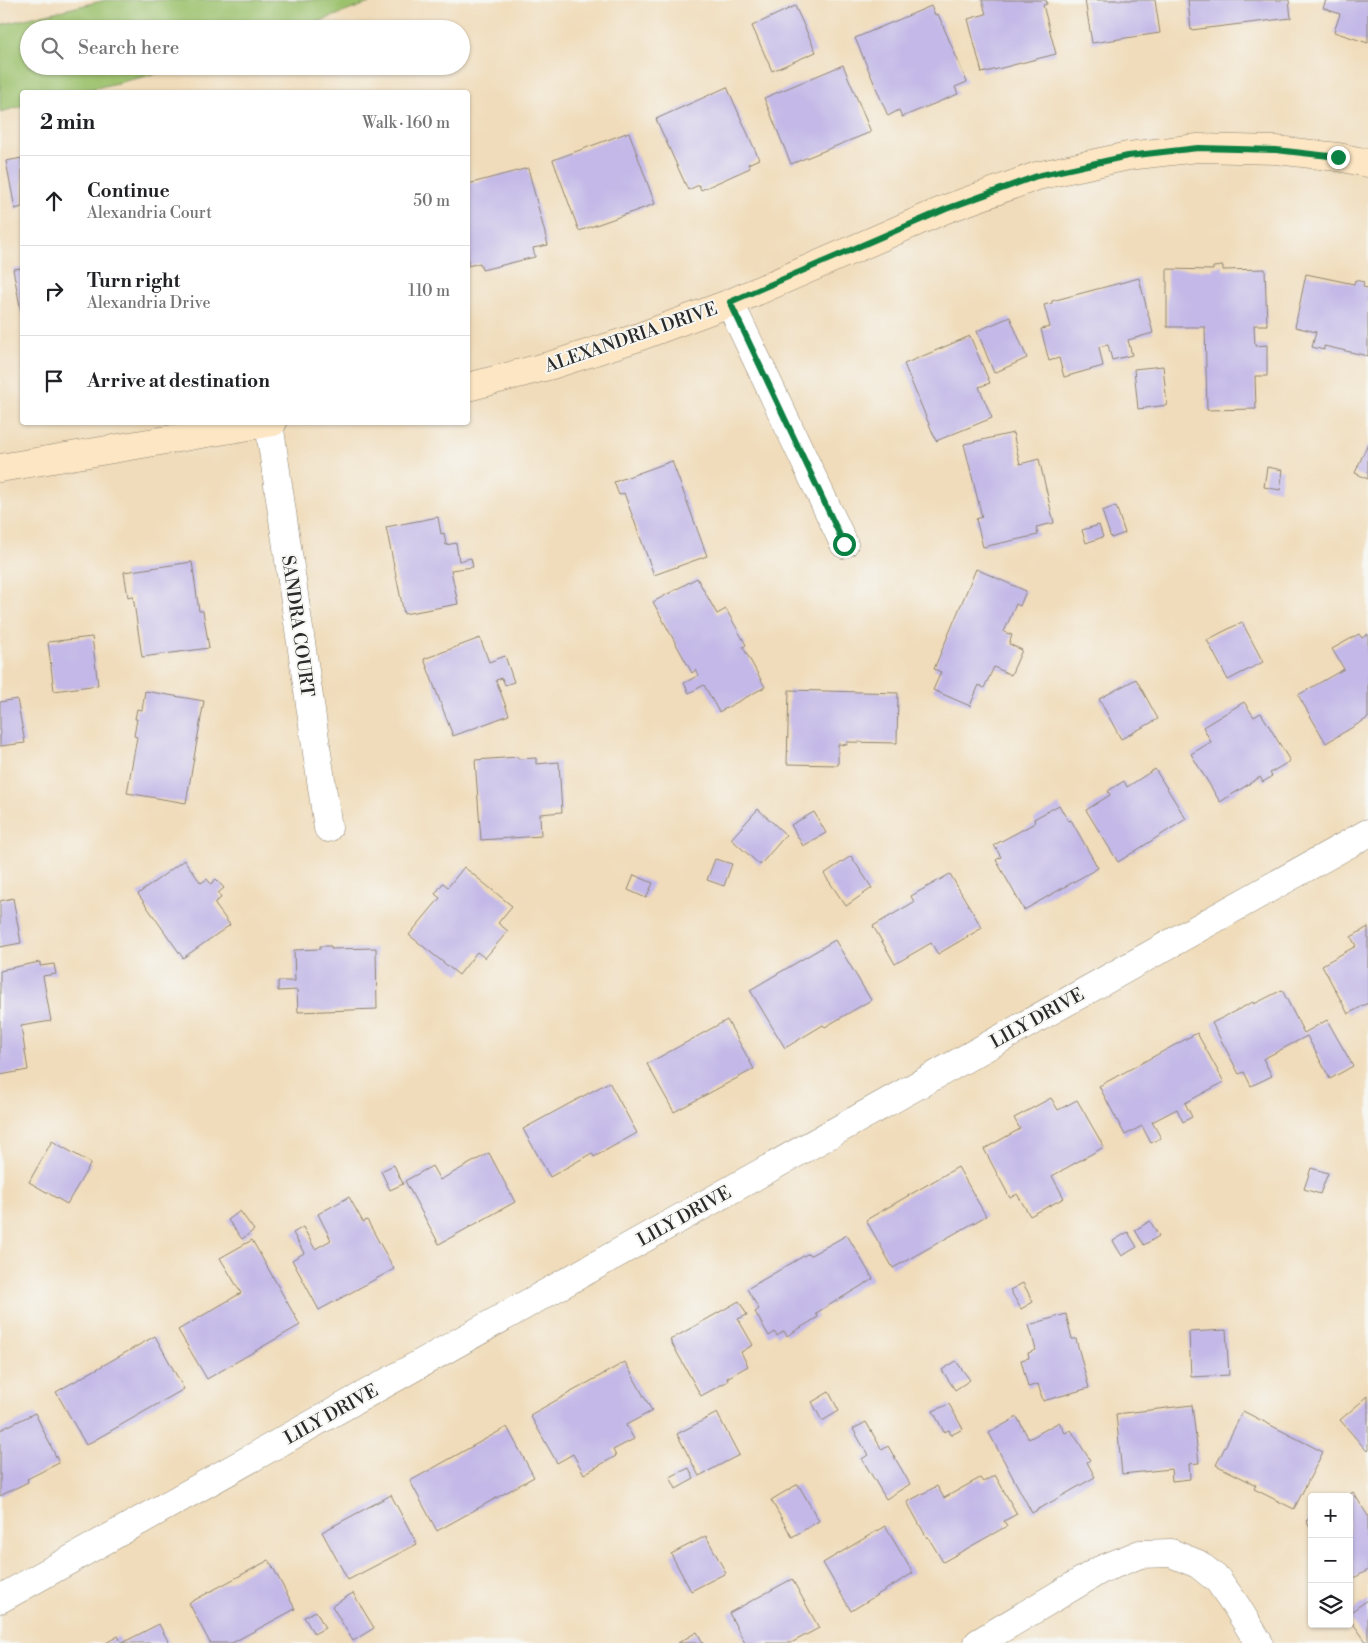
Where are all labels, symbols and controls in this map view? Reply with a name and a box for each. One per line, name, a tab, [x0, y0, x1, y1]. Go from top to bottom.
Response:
search box	[20, 20, 470, 75]
icon: search	[38, 34, 66, 62]
text: Search here	[78, 36, 179, 60]
text: 2 min	[40, 110, 95, 136]
text: Walk · 160 m	[362, 113, 450, 133]
route end	[1327, 146, 1350, 169]
text: Continue	[87, 179, 170, 203]
icon: ahead	[40, 187, 68, 215]
text: 50 m	[413, 191, 450, 211]
text: Alexandria Court	[87, 203, 212, 223]
text: Turn right	[87, 269, 180, 293]
icon: right	[40, 277, 68, 305]
text: 110 m	[408, 281, 450, 301]
text: Alexandria Drive	[87, 293, 211, 313]
street label: ALEXANDRIA DRIVE	[541, 297, 721, 378]
icon: arrive	[40, 367, 68, 395]
text: Arrive at destination	[87, 369, 270, 393]
route start	[833, 533, 856, 556]
street label: SANDRA COURT	[276, 554, 319, 699]
street label: LILY DRIVE	[986, 983, 1088, 1054]
street label: LILY DRIVE	[633, 1181, 735, 1252]
street label: LILY DRIVE	[280, 1379, 382, 1450]
map controls	[1308, 1493, 1353, 1628]
button: +	[1308, 1493, 1353, 1538]
button: −	[1308, 1538, 1353, 1583]
button: layers	[1308, 1583, 1353, 1628]

